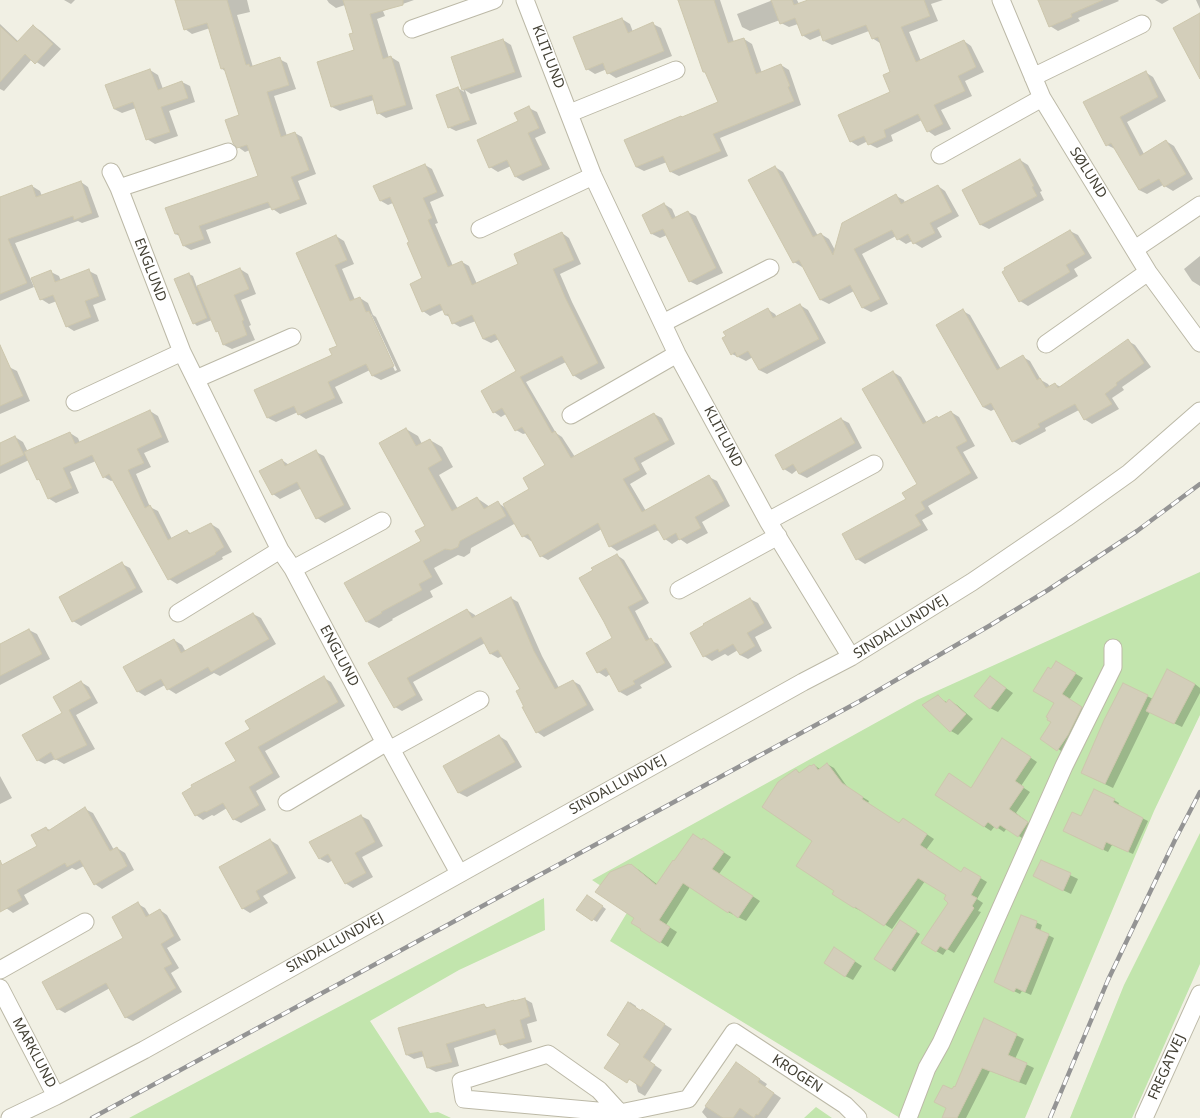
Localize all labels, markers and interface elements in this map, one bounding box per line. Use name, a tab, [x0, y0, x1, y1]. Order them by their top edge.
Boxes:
street label: KLITLUND	[528, 23, 568, 91]
street label: SØLUND	[1066, 144, 1110, 202]
street label: ENGLUND	[130, 236, 170, 304]
street label: KLITLUND	[700, 404, 746, 470]
street label: SINDALLUNDVEJ	[851, 591, 951, 663]
street label: ENGLUND	[316, 623, 362, 689]
street label: SINDALLUNDVEJ	[567, 751, 669, 819]
street label: SINDALLUNDVEJ	[284, 909, 386, 977]
street label: MARKLUND	[8, 1015, 60, 1091]
street label: FREGATVEJ	[1145, 1031, 1189, 1103]
street label: KROGEN	[769, 1051, 825, 1097]

